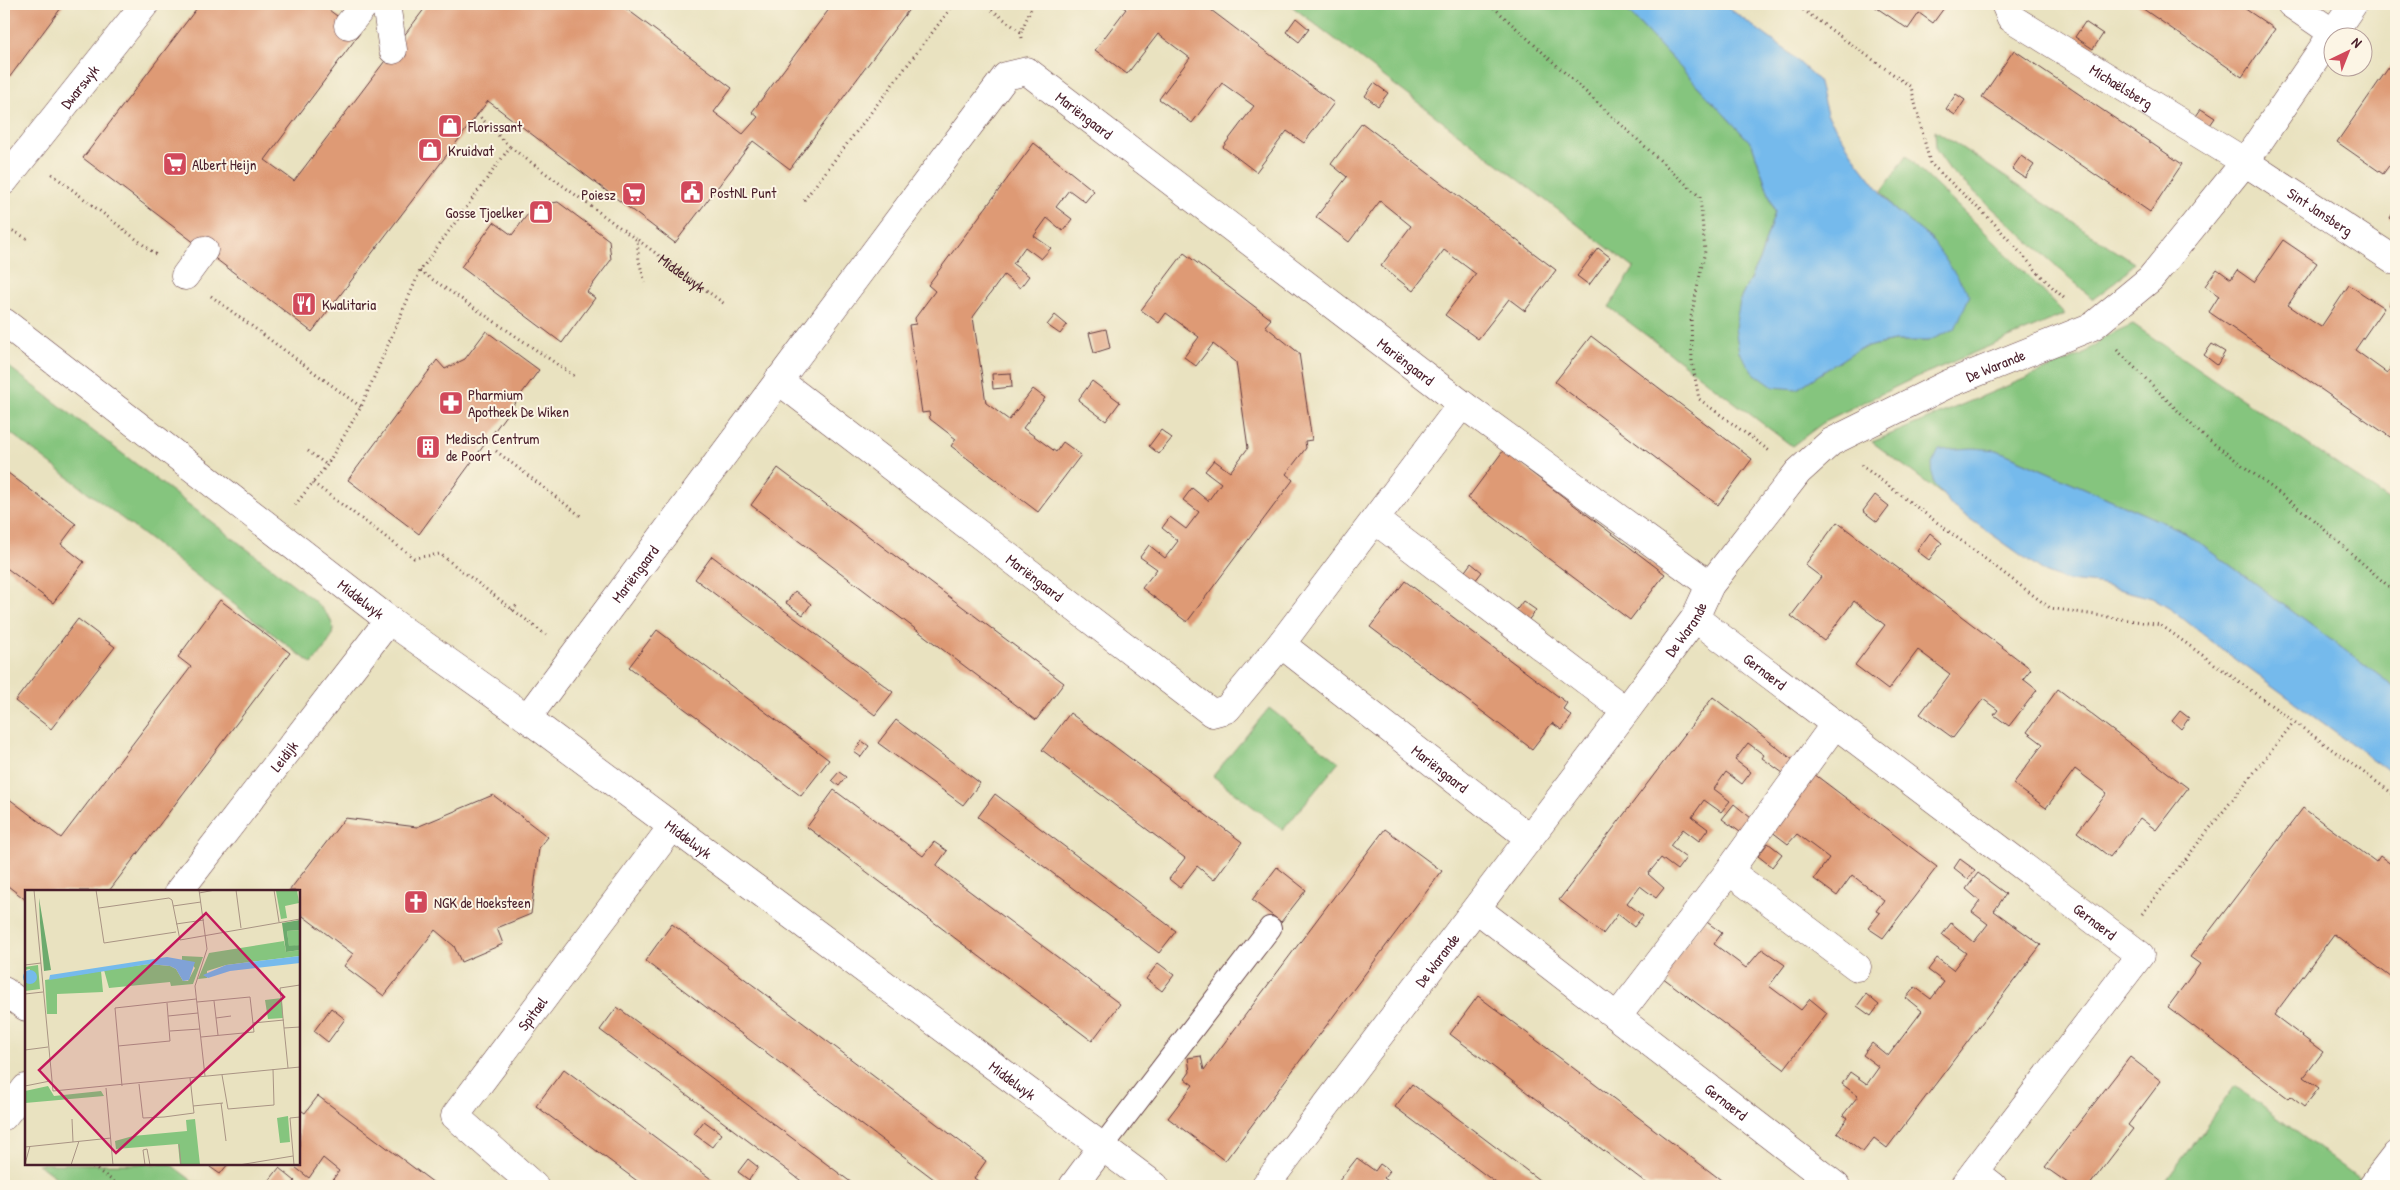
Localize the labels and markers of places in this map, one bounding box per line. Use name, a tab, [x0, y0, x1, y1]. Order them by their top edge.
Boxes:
shop icon: Florissant	[437, 113, 463, 139]
place label: Florissant	[467, 116, 523, 137]
shop icon: Kruidvat	[417, 137, 443, 163]
place label: Kruidvat	[448, 140, 495, 161]
supermarket icon: Albert Heijn	[162, 151, 188, 177]
place label: Albert Heijn	[192, 154, 257, 175]
public building icon: PostNL Punt	[679, 179, 705, 205]
supermarket icon: Poiesz	[621, 181, 647, 207]
place label: PostNL Punt	[710, 182, 777, 203]
place label: Poiesz	[581, 184, 617, 205]
shop icon: Gosse Tjoelker	[528, 199, 554, 225]
place label: Gosse Tjoelker	[445, 202, 524, 223]
restaurant icon: Kwalitaria	[291, 291, 317, 317]
place label: Kwalitaria	[322, 294, 376, 315]
place label: Pharmium Apotheek De Wiken	[468, 384, 569, 422]
pharmacy icon: Pharmium Apotheek De Wiken	[438, 390, 464, 416]
place label: Medisch Centrum de Poort	[446, 428, 540, 466]
building icon: Medisch Centrum de Poort	[415, 434, 441, 460]
church icon: NGK de Hoeksteen	[403, 889, 429, 915]
place label: NGK de Hoeksteen	[434, 892, 531, 913]

